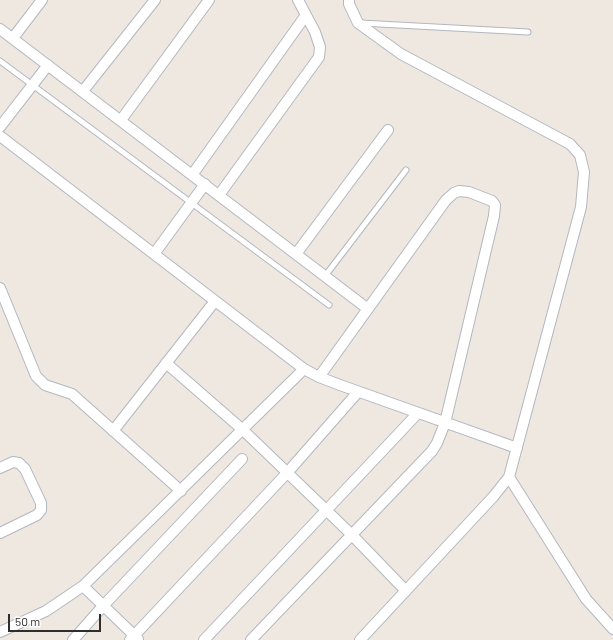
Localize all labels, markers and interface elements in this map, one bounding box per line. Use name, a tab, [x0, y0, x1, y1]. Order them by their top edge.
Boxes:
scale bar	[10, 606, 103, 632]
text: 50 m	[15, 614, 40, 628]

